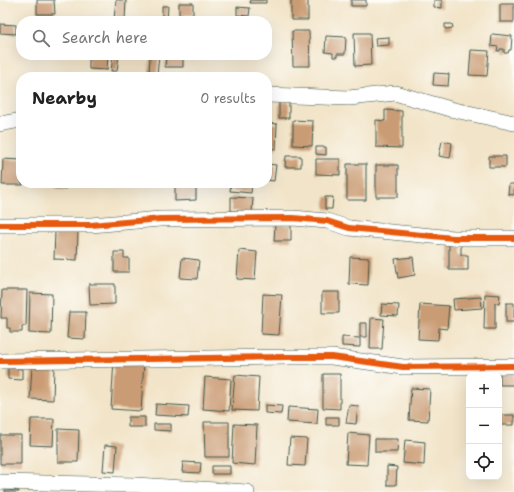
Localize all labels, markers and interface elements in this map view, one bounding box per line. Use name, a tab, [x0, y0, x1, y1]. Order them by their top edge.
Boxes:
search box	[16, 16, 272, 60]
icon: search	[30, 27, 52, 49]
text: Search here	[62, 28, 148, 48]
text: Nearby	[32, 87, 97, 109]
text: 0 results	[200, 90, 256, 107]
map controls	[466, 372, 502, 480]
button: +	[466, 372, 502, 408]
button: −	[466, 408, 502, 444]
button: locate	[466, 444, 502, 480]

